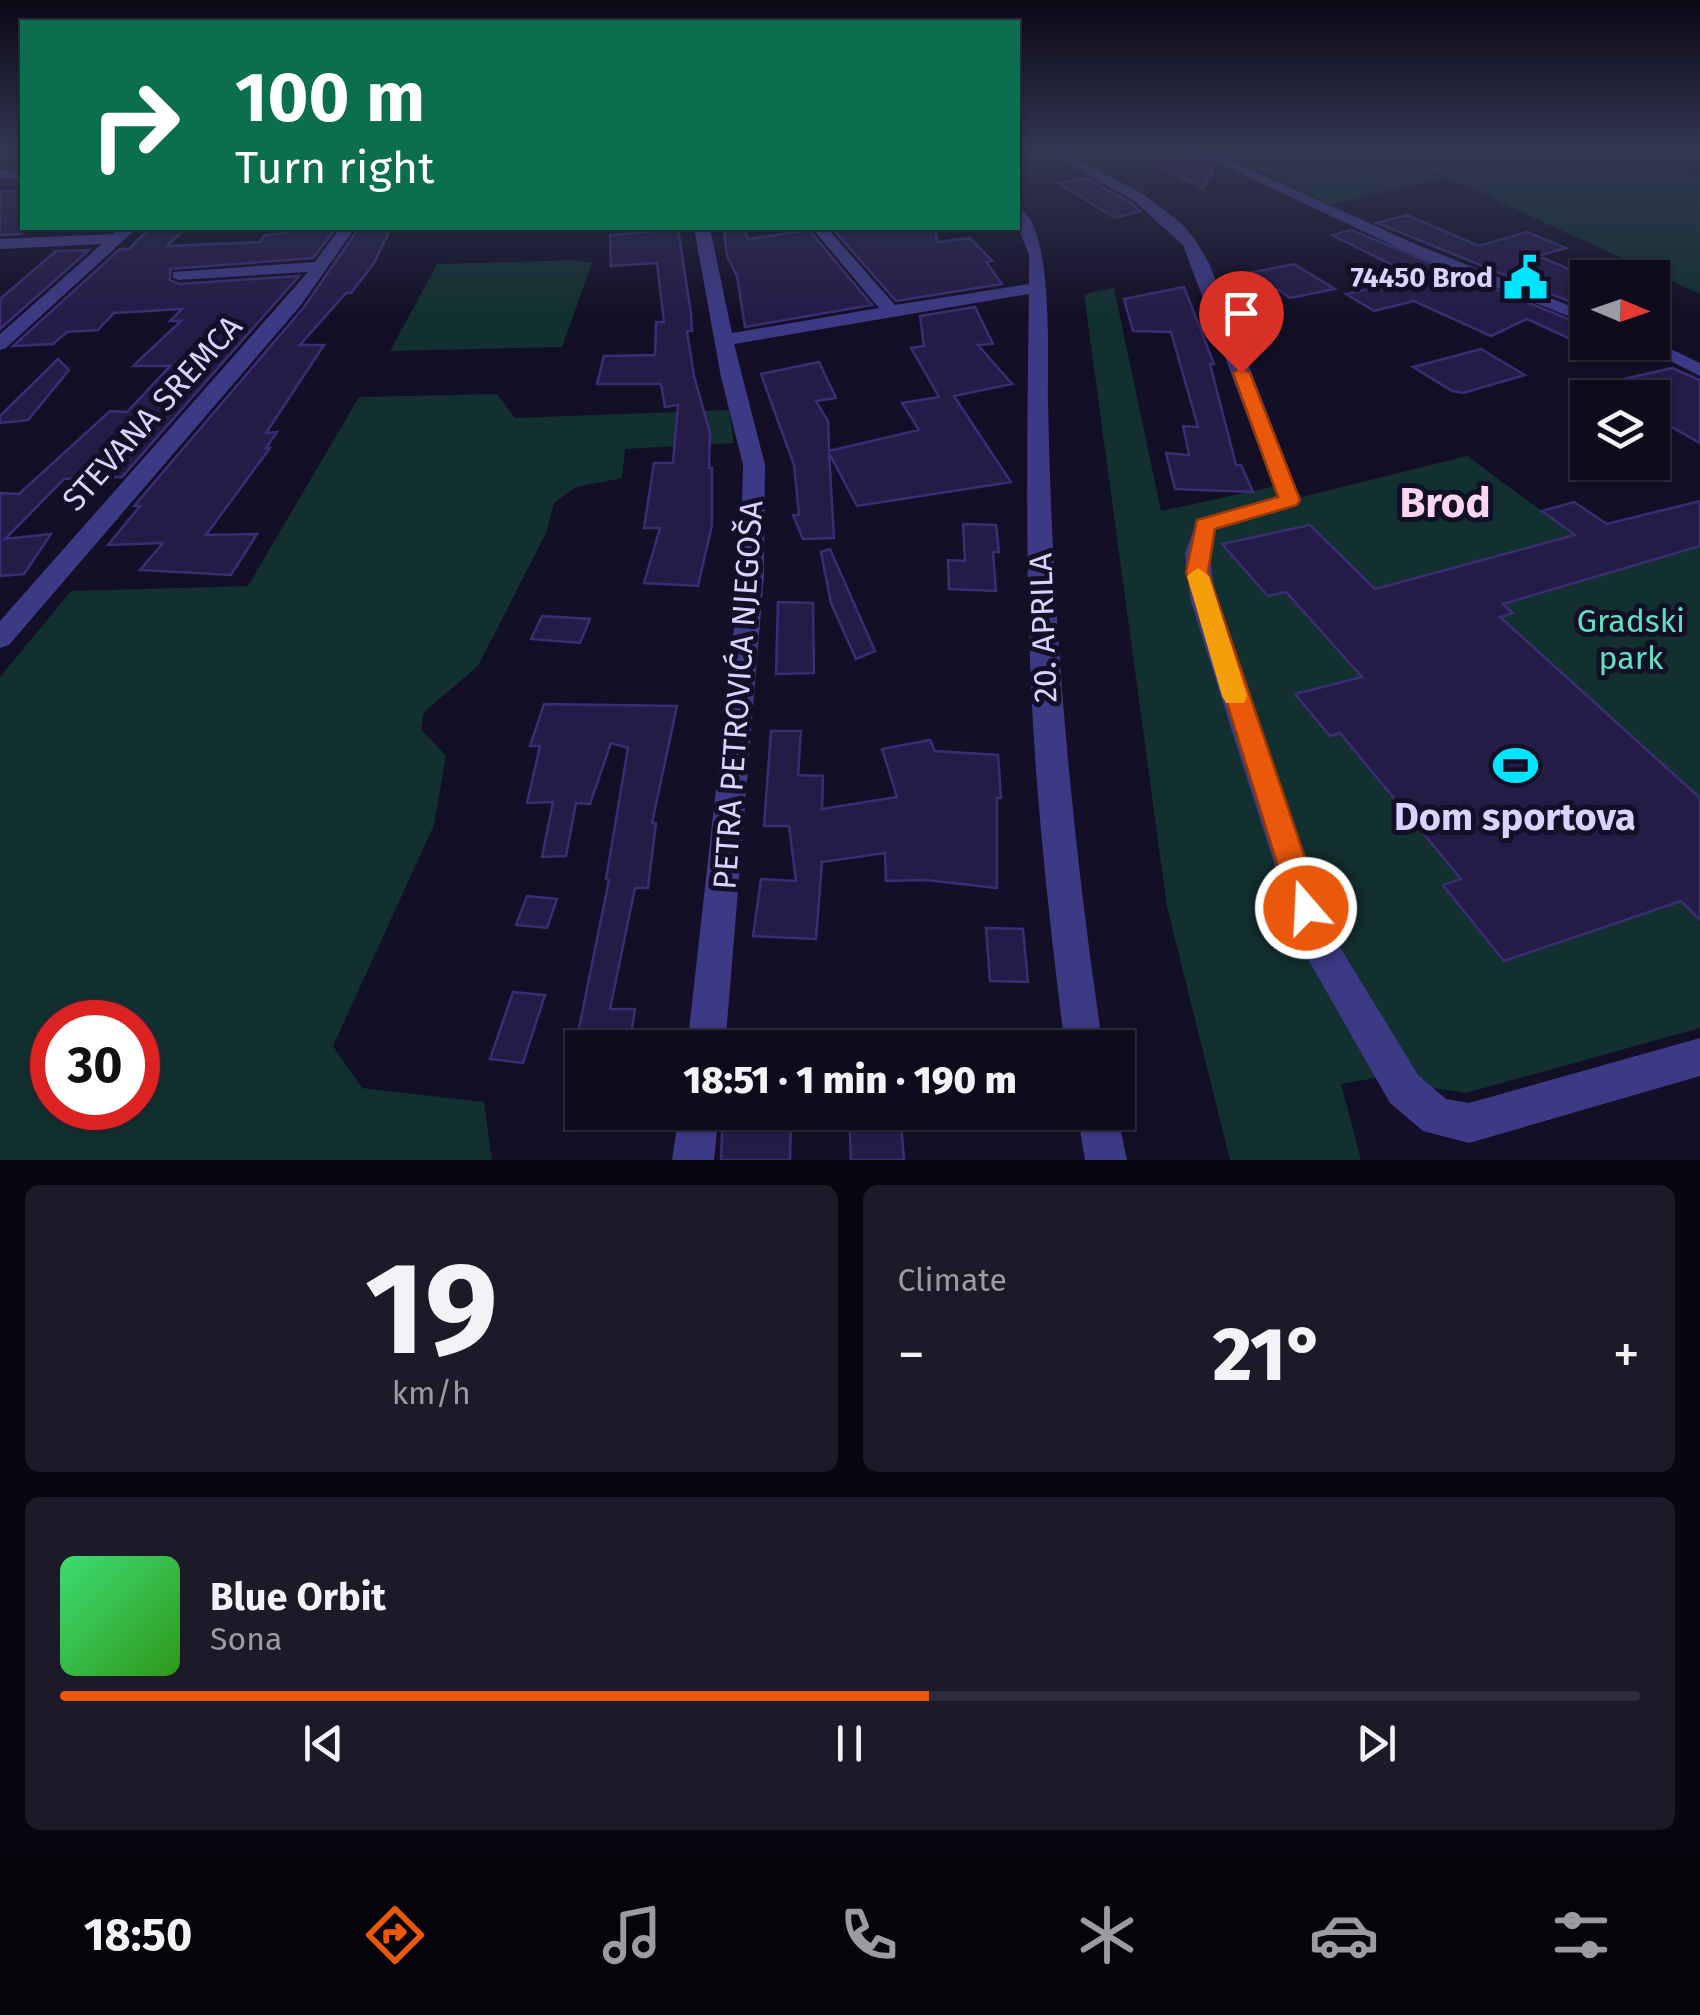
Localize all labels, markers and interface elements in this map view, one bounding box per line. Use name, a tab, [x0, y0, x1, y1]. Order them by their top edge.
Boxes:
text: 100 m	[235, 56, 425, 140]
icon: right	[70, 60, 200, 190]
text: Turn right	[235, 141, 434, 195]
public building icon: 74450 Brod	[1502, 253, 1550, 301]
north arrow	[1570, 260, 1670, 360]
map controls	[1570, 260, 1670, 480]
place label: 74450 Brod	[1351, 261, 1493, 294]
pin	[1199, 271, 1284, 374]
icon: arrive	[1214, 286, 1269, 341]
street label: STEVANA SREMCA	[54, 307, 250, 518]
button: layers	[1570, 380, 1670, 480]
district label: Brod	[1399, 478, 1491, 528]
street label: PETRA PETROVIĆA NJEGOŠA	[705, 498, 771, 891]
street label: 20. APRILA	[1021, 552, 1065, 704]
park label: Gradski park	[1577, 602, 1685, 677]
sports icon: Dom sportova	[1491, 741, 1539, 789]
place label: Dom sportova	[1394, 794, 1636, 840]
position arrow	[1254, 856, 1358, 960]
speed limit sign: 30	[30, 1000, 160, 1130]
text: 18:51 · 1 min · 190 m	[683, 1057, 1017, 1103]
text: 19	[365, 1231, 498, 1387]
text: Climate	[898, 1261, 1007, 1299]
text: 21°	[1213, 1310, 1325, 1400]
text: −	[898, 1322, 925, 1388]
text: +	[1613, 1322, 1640, 1388]
text: km/h	[392, 1374, 471, 1412]
text: Blue Orbit	[210, 1574, 386, 1620]
text: Sona	[210, 1620, 282, 1658]
icon: previous	[296, 1716, 351, 1771]
icon: pause	[822, 1716, 877, 1771]
icon: next	[1349, 1716, 1404, 1771]
icon: directions	[360, 1900, 430, 1970]
icon: music	[597, 1900, 667, 1970]
icon: phone	[834, 1900, 904, 1970]
icon: climate	[1072, 1900, 1142, 1970]
icon: car	[1309, 1900, 1379, 1970]
icon: filters	[1546, 1900, 1616, 1970]
text: 18:50	[84, 1908, 192, 1962]

